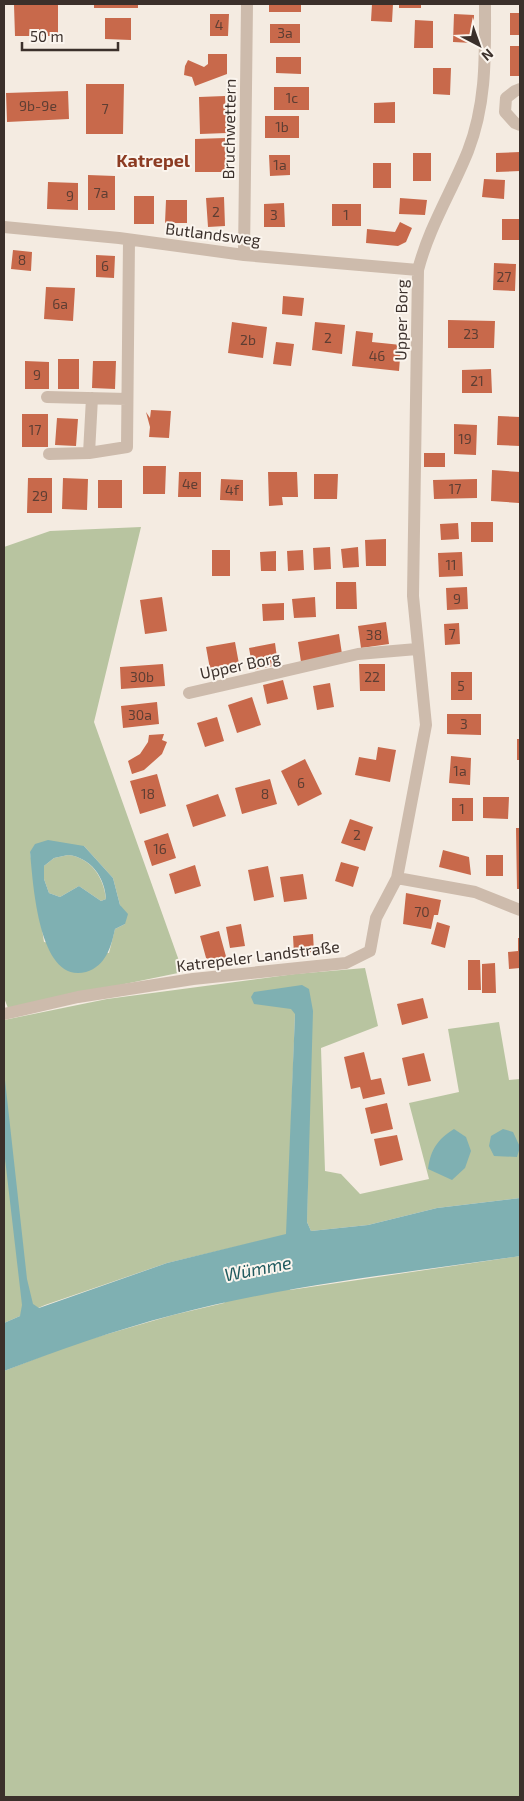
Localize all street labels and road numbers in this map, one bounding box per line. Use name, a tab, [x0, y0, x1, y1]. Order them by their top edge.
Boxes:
street label: Bruchwettern	[218, 78, 239, 180]
street label: Butlandsweg	[164, 218, 262, 249]
street label: Upper Borg	[390, 279, 411, 361]
street label: Upper Borg	[198, 647, 282, 682]
street label: Katrepeler Landstraße	[175, 936, 341, 975]

